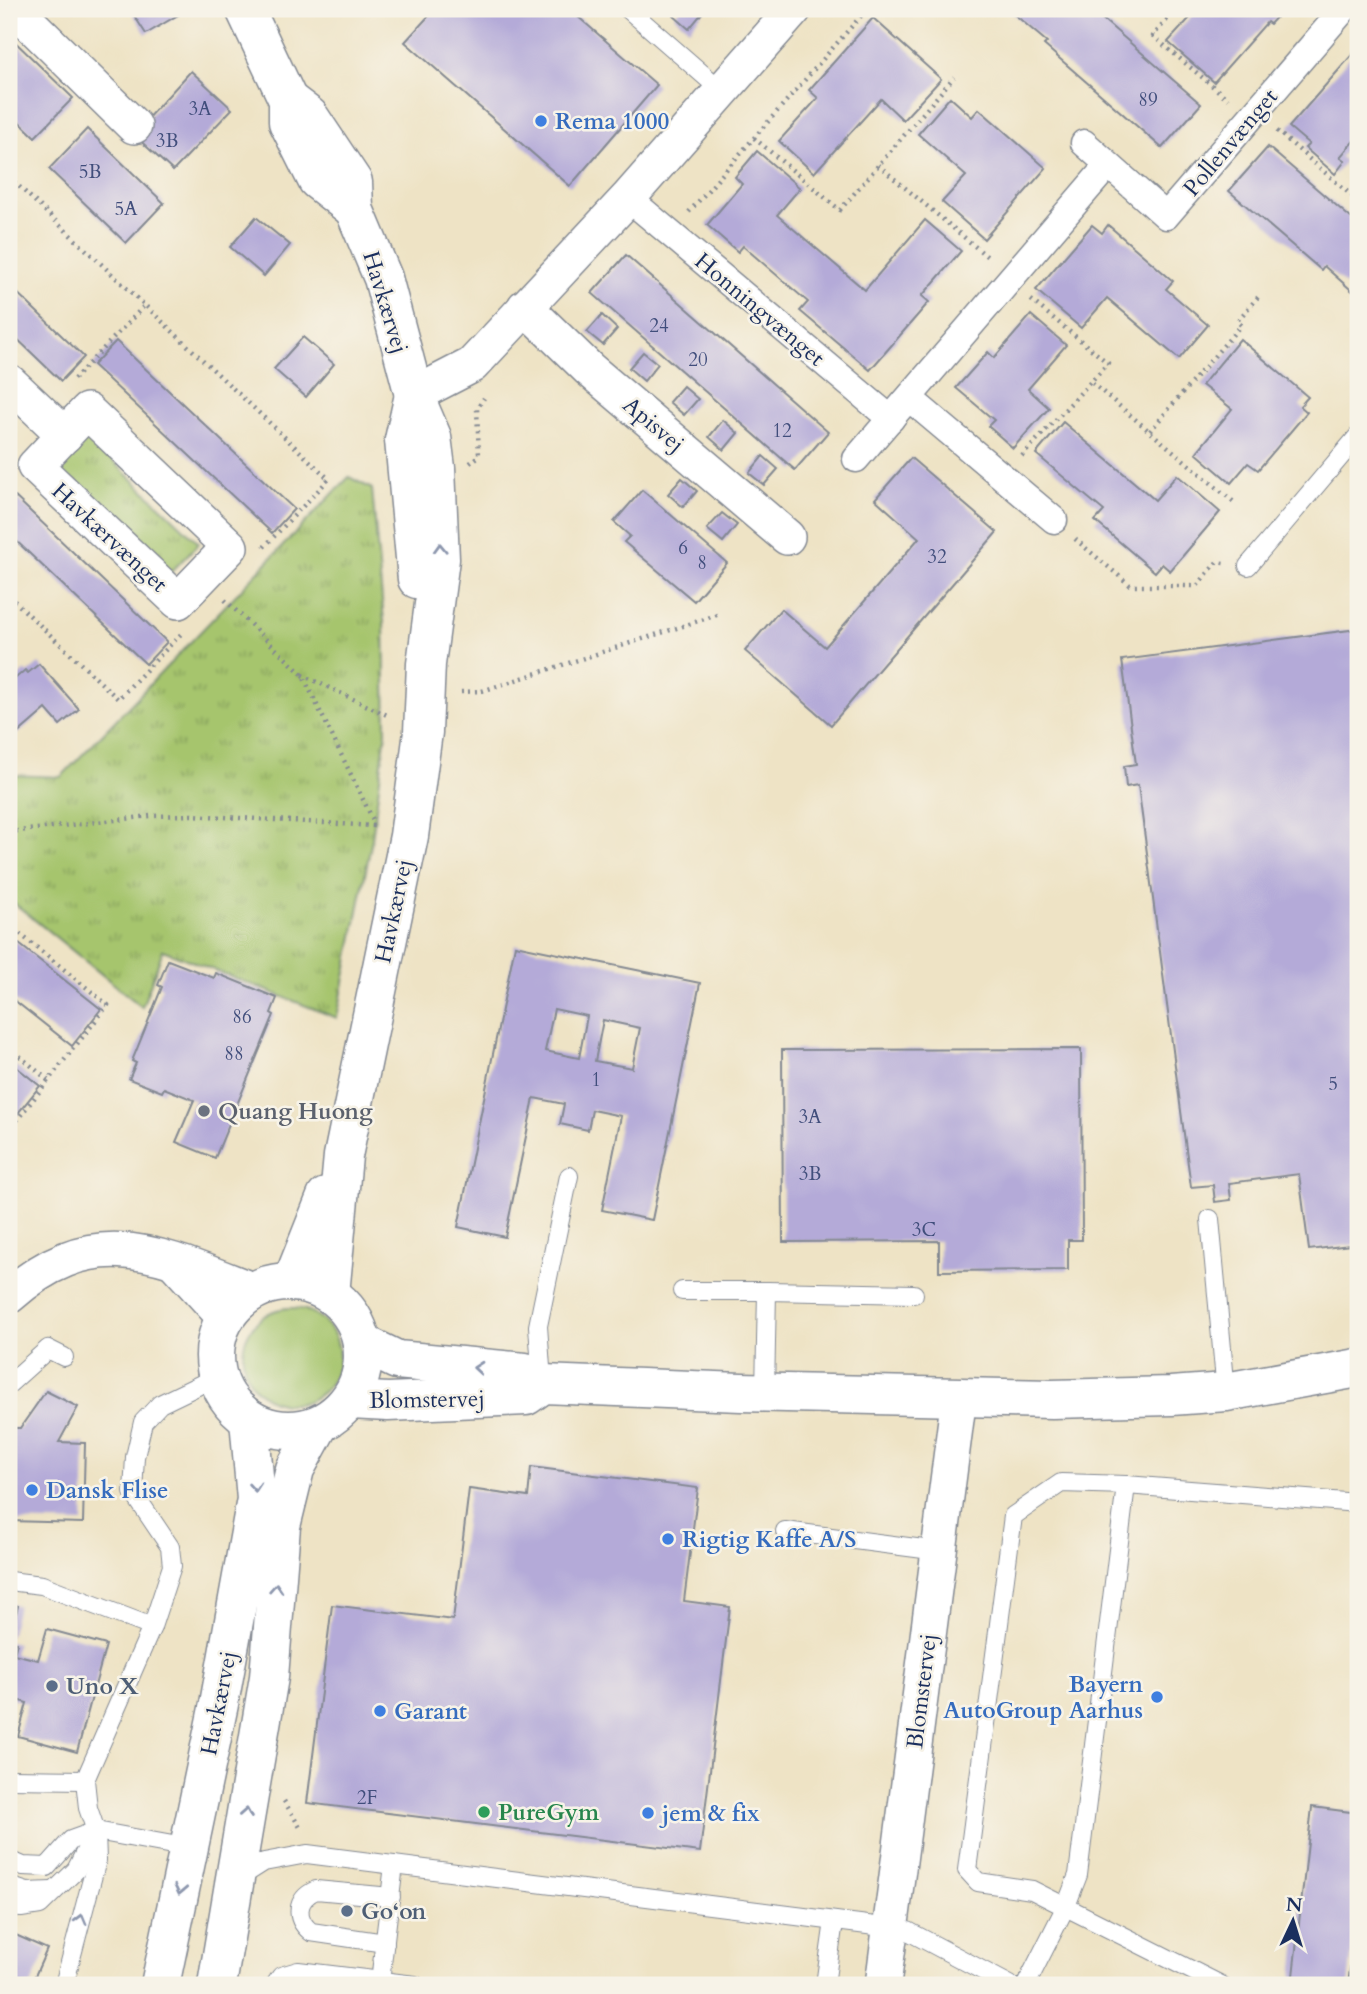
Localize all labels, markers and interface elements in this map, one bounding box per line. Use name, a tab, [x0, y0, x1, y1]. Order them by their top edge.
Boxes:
street label: Pollenvænget	[1176, 82, 1285, 203]
house number: 89	[1138, 87, 1158, 113]
house number: 3A	[188, 96, 212, 122]
place label: Rema 1000	[555, 106, 669, 137]
marker: Rema 1000	[533, 113, 549, 129]
house number: 3B	[156, 128, 178, 154]
house number: 5B	[79, 159, 101, 185]
house number: 5A	[114, 196, 138, 222]
street label: Honningvænget	[688, 246, 831, 373]
street label: Havkærvej	[355, 247, 416, 357]
house number: 24	[649, 313, 669, 339]
house number: 20	[688, 347, 708, 373]
street label: Apisvej	[616, 390, 691, 459]
house number: 12	[772, 418, 792, 444]
street label: Havkærvænget	[45, 476, 174, 599]
house number: 6	[678, 535, 688, 561]
one-way arrow	[432, 542, 447, 553]
house number: 32	[927, 544, 947, 570]
house number: 8	[697, 550, 707, 576]
street label: Havkærvej	[367, 856, 420, 966]
house number: 86	[232, 1004, 252, 1030]
house number: 88	[224, 1041, 244, 1067]
house number: 1	[591, 1067, 601, 1093]
house number: 5	[1328, 1071, 1338, 1097]
place label: Quang Huong	[218, 1096, 373, 1127]
marker: Quang Huong	[196, 1103, 212, 1119]
house number: 3A	[798, 1104, 822, 1130]
house number: 3B	[799, 1161, 821, 1187]
house number: 3C	[912, 1217, 936, 1243]
one-way arrow	[473, 1361, 484, 1376]
street label: Blomstervej	[369, 1383, 485, 1416]
place label: Dansk Flise	[46, 1475, 168, 1506]
one-way arrow	[247, 1481, 262, 1492]
marker: Dansk Flise	[24, 1482, 40, 1498]
place label: Rigtig Kaffe A/S	[682, 1524, 856, 1555]
marker: Rigtig Kaffe A/S	[660, 1531, 676, 1547]
one-way arrow	[268, 1582, 283, 1593]
street label: Blomstervej	[899, 1632, 944, 1750]
street label: Havkærvej	[193, 1648, 244, 1758]
place label: Bayern AutoGroup Aarhus	[943, 1669, 1143, 1726]
place label: Uno X	[66, 1671, 139, 1702]
marker: Uno X	[44, 1678, 60, 1694]
marker: Bayern AutoGroup Aarhus	[1149, 1689, 1165, 1705]
place label: Garant	[394, 1696, 467, 1727]
marker: Garant	[372, 1703, 388, 1719]
house number: 2F	[357, 1785, 377, 1811]
place label: PureGym	[498, 1797, 600, 1828]
place label: jem & fix	[659, 1798, 760, 1829]
marker: PureGym	[476, 1804, 492, 1820]
marker: jem & fix	[640, 1805, 656, 1821]
one-way arrow	[238, 1807, 253, 1819]
one-way arrow	[173, 1884, 188, 1896]
north arrow	[1258, 1885, 1328, 1955]
text: N	[1285, 1891, 1304, 1919]
place label: Go‘on	[361, 1896, 427, 1927]
marker: Go‘on	[339, 1903, 355, 1919]
one-way arrow	[73, 1913, 87, 1925]

